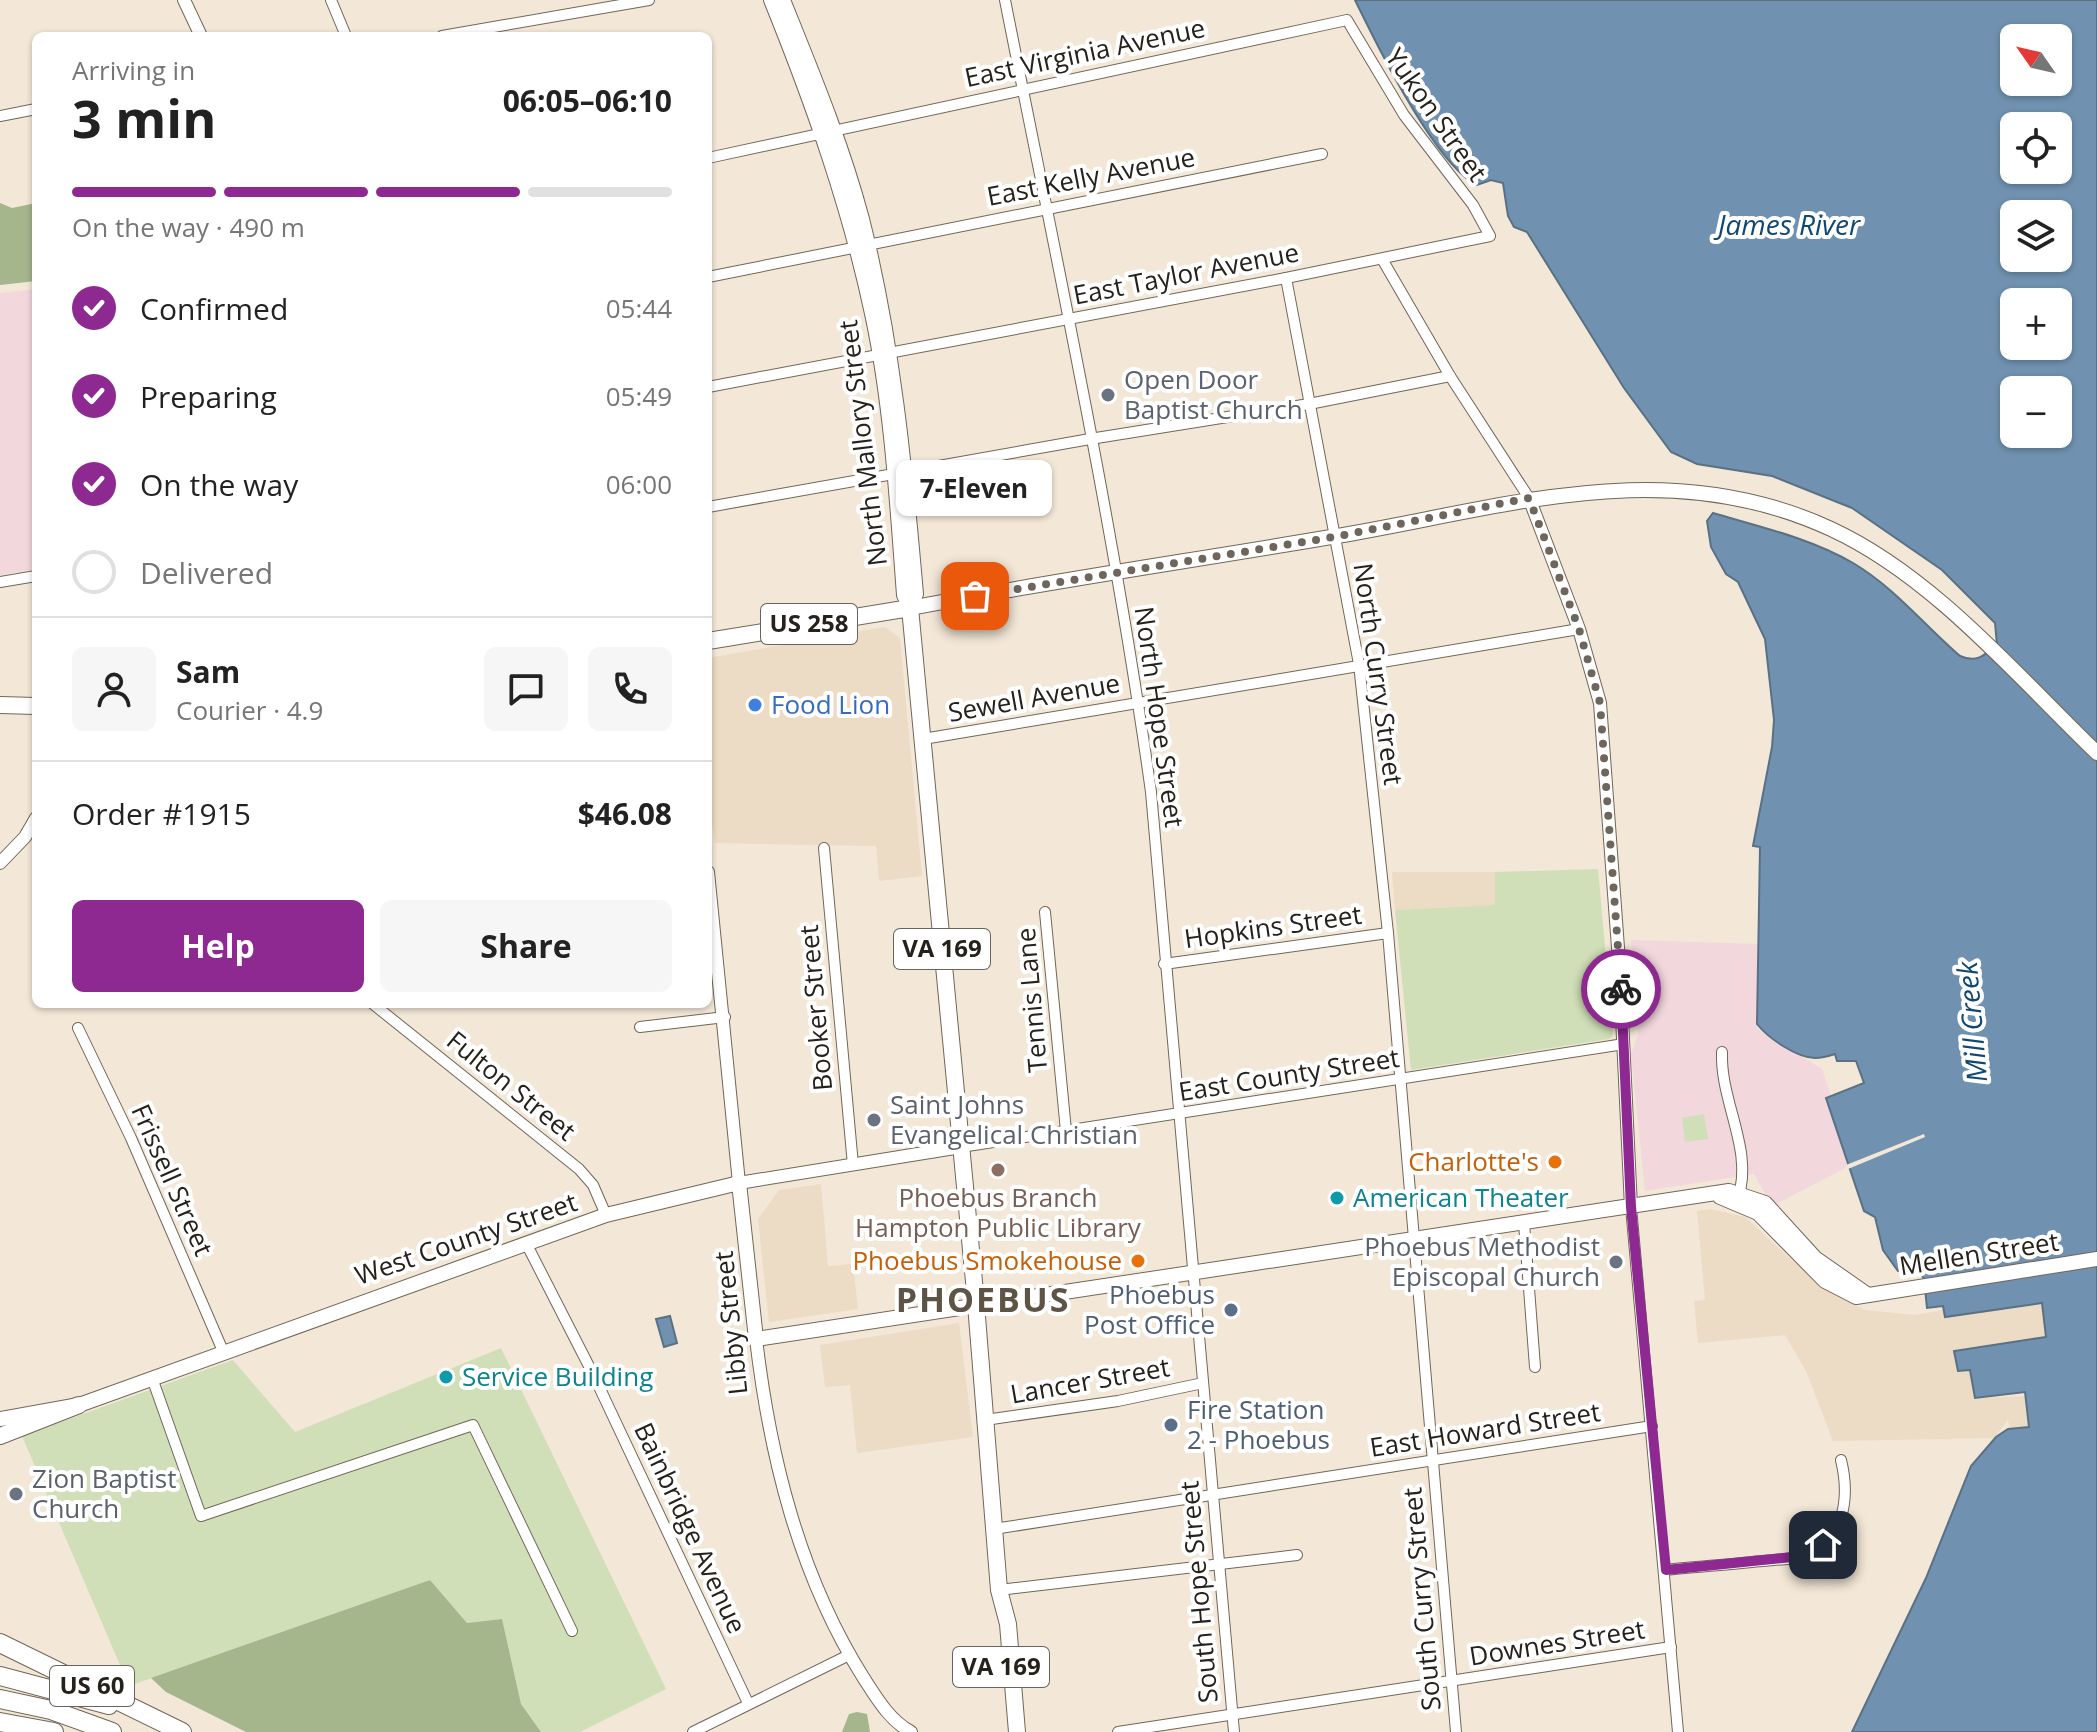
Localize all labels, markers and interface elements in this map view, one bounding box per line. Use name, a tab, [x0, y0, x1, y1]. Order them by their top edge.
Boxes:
street label: East Virginia Avenue	[961, 9, 1208, 95]
north arrow	[2000, 24, 2072, 96]
map controls	[2000, 24, 2072, 448]
street label: Yukon Street	[1378, 41, 1496, 188]
text: Arriving in	[72, 52, 195, 88]
text: 06:05–06:10	[503, 80, 672, 121]
text: 3 min	[72, 82, 216, 153]
button: locate	[2000, 112, 2072, 184]
street label: East Kelly Avenue	[984, 138, 1198, 214]
button: layers	[2000, 200, 2072, 272]
water label: James River	[1713, 205, 1861, 243]
text: On the way · 490 m	[72, 209, 305, 245]
street label: East Taylor Avenue	[1070, 233, 1302, 313]
icon: check	[72, 286, 116, 330]
text: Confirmed	[140, 288, 288, 329]
button: +	[2000, 288, 2072, 360]
text: 05:44	[606, 290, 672, 326]
street label: North Mallory Street	[829, 318, 895, 568]
place label: Open Door Baptist Church	[1124, 361, 1303, 427]
icon: check	[72, 374, 116, 418]
text: Preparing	[140, 376, 277, 417]
button: −	[2000, 376, 2072, 448]
text: 05:49	[606, 378, 672, 414]
marker: Open Door Baptist Church	[1099, 386, 1117, 404]
callout: 7-Eleven	[897, 460, 1053, 516]
icon: check	[72, 462, 116, 506]
text: On the way	[140, 464, 298, 505]
text: 06:00	[606, 466, 672, 502]
text: 7-Eleven	[920, 470, 1028, 506]
text: Delivered	[140, 552, 273, 593]
street label: North Curry Street	[1346, 561, 1412, 787]
pin	[941, 562, 1009, 630]
icon: bag	[953, 574, 997, 618]
road number: US 258	[761, 604, 857, 644]
street label: North Hope Street	[1127, 604, 1193, 830]
button: person	[72, 647, 156, 731]
button: chat	[484, 647, 568, 731]
button: phone	[588, 647, 672, 731]
text: Sam	[176, 651, 240, 692]
street label: Sewell Avenue	[945, 664, 1123, 730]
place label: Food Lion	[771, 686, 890, 722]
text: Courier · 4.9	[176, 692, 323, 728]
marker: Food Lion	[746, 696, 764, 714]
text: Order #1915	[72, 793, 251, 834]
text: $46.08	[578, 793, 672, 834]
street label: Hopkins Street	[1182, 896, 1364, 956]
button: Help	[72, 900, 364, 992]
button: Share	[380, 900, 672, 992]
street label: Booker Street	[790, 924, 840, 1093]
street label: Tennis Lane	[1007, 926, 1055, 1074]
road number: VA 169	[894, 929, 990, 969]
courier	[1581, 949, 1661, 1029]
water label: Mill Creek	[1947, 959, 1995, 1084]
icon: bike	[1599, 967, 1643, 1011]
street label: Fulton Street	[440, 1022, 584, 1148]
street label: East County Street	[1176, 1039, 1402, 1109]
place label: Saint Johns Evangelical Christian	[890, 1086, 1138, 1152]
street label: Frissell Street	[123, 1098, 222, 1261]
marker: Saint Johns Evangelical Christian	[865, 1111, 883, 1129]
place label: Charlotte's	[1408, 1143, 1539, 1179]
marker: Charlotte's	[1546, 1153, 1564, 1171]
marker: Phoebus Branch Hampton Public Library	[989, 1161, 1007, 1179]
place label: Phoebus Branch Hampton Public Library	[855, 1179, 1142, 1245]
place label: American Theater	[1353, 1179, 1569, 1215]
street label: West County Street	[350, 1183, 581, 1293]
marker: American Theater	[1328, 1189, 1346, 1207]
street label: Mellen Street	[1897, 1223, 2061, 1283]
place label: Phoebus Methodist Episcopal Church	[1364, 1228, 1600, 1294]
place label: Phoebus Smokehouse	[852, 1242, 1122, 1278]
street label: Libby Street	[705, 1249, 755, 1397]
marker: Phoebus Smokehouse	[1129, 1252, 1147, 1270]
marker: Phoebus Methodist Episcopal Church	[1607, 1253, 1625, 1271]
district label: PHOEBUS	[896, 1276, 1070, 1322]
place label: Phoebus Post Office	[1084, 1276, 1215, 1342]
marker: Phoebus Post Office	[1222, 1301, 1240, 1319]
street label: Lancer Street	[1007, 1348, 1172, 1412]
place label: Service Building	[462, 1358, 653, 1394]
marker: Service Building	[437, 1368, 455, 1386]
place label: Fire Station 2 - Phoebus	[1187, 1391, 1330, 1457]
street label: East Howard Street	[1367, 1393, 1603, 1465]
street label: Bainbridge Avenue	[626, 1416, 756, 1639]
marker: Fire Station 2 - Phoebus	[1162, 1416, 1180, 1434]
place label: Zion Baptist Church	[32, 1460, 176, 1526]
street label: South Hope Street	[1170, 1480, 1226, 1704]
marker: Zion Baptist Church	[7, 1485, 25, 1503]
street label: South Curry Street	[1393, 1486, 1449, 1712]
pin	[1789, 1511, 1857, 1579]
icon: home	[1801, 1523, 1845, 1567]
street label: Downes Street	[1467, 1610, 1647, 1674]
road number: VA 169	[953, 1647, 1049, 1687]
road number: US 60	[50, 1666, 134, 1706]

